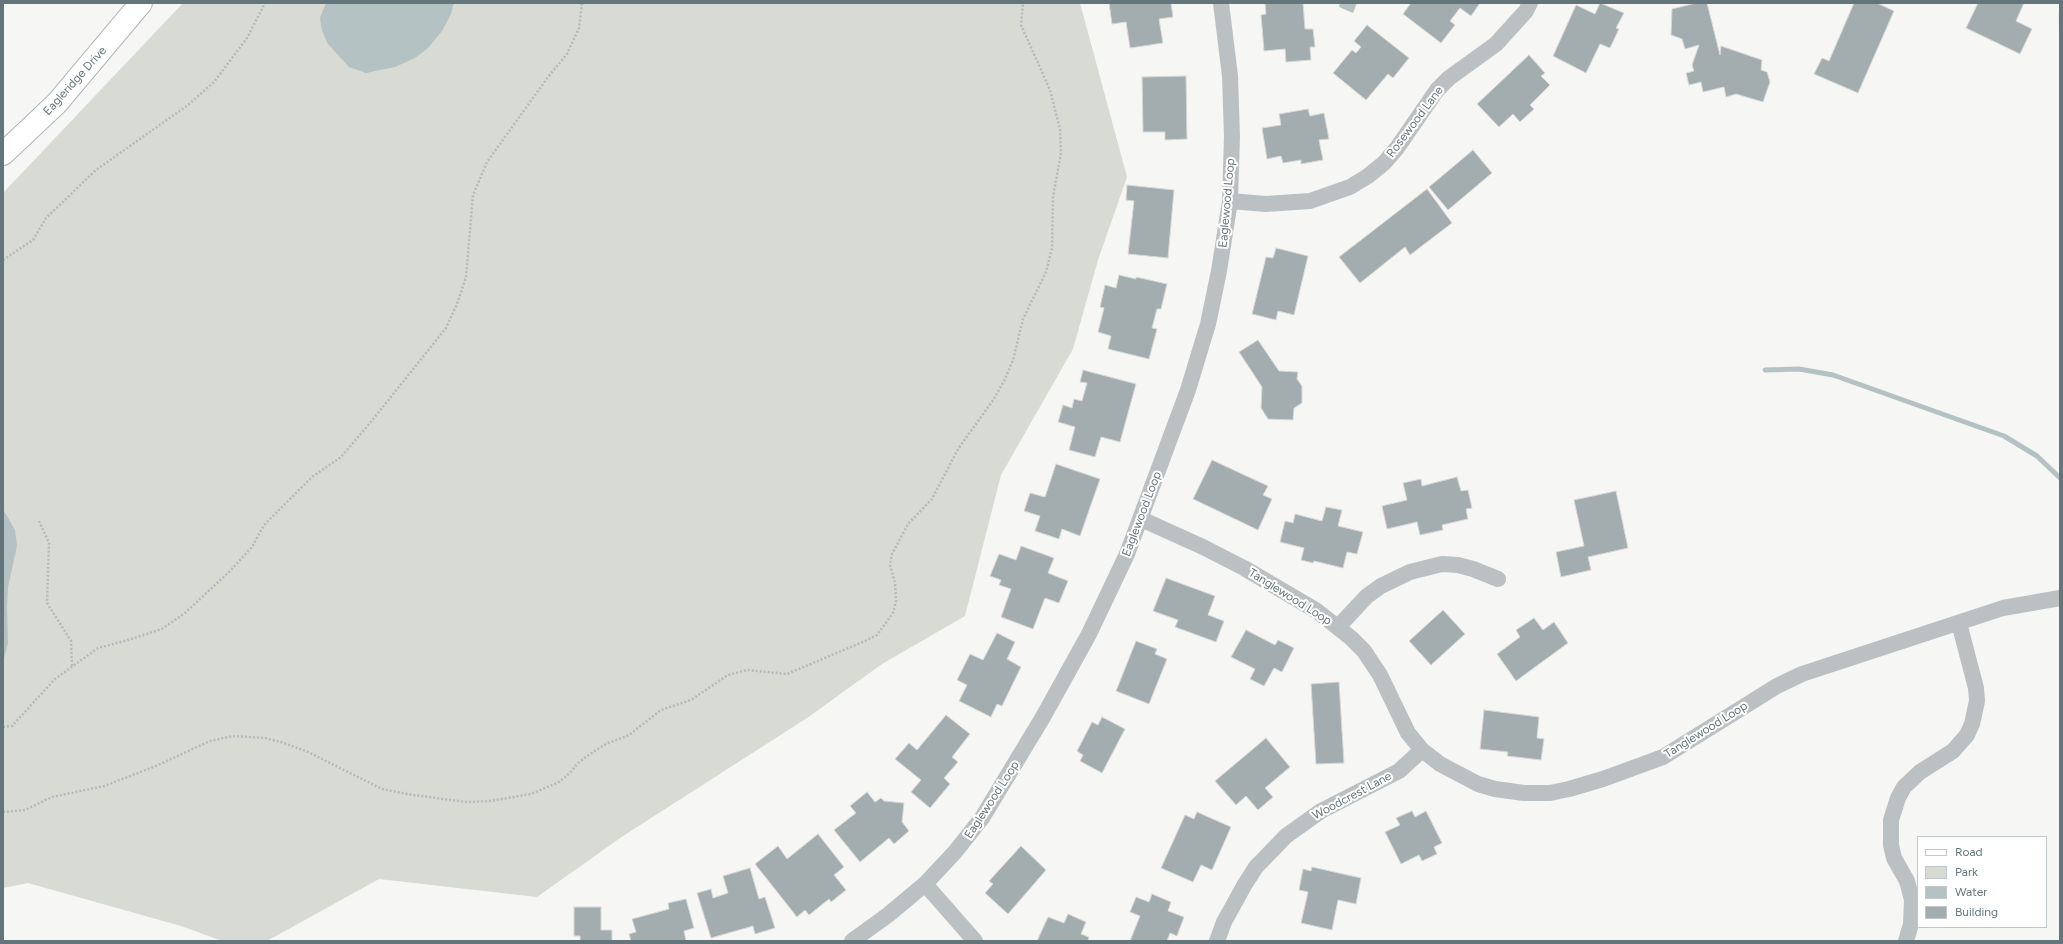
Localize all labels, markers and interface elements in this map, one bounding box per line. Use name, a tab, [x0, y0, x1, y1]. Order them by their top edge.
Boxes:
street label: Eagleridge Drive	[40, 44, 110, 118]
street label: Rosewood Lane	[1384, 84, 1446, 160]
street label: Eaglewood Loop	[1216, 158, 1238, 248]
street label: Eaglewood Loop	[1119, 470, 1165, 558]
street label: Tanglewood Loop	[1246, 566, 1334, 628]
street label: Tanglewood Loop	[1662, 699, 1750, 761]
street label: Eaglewood Loop	[962, 758, 1022, 842]
street label: Woodcrest Lane	[1310, 769, 1394, 823]
legend	[1917, 836, 2047, 928]
text: Road	[1955, 845, 1983, 859]
text: Park	[1955, 865, 1978, 879]
text: Water	[1955, 885, 1987, 899]
text: Building	[1955, 905, 1998, 919]

